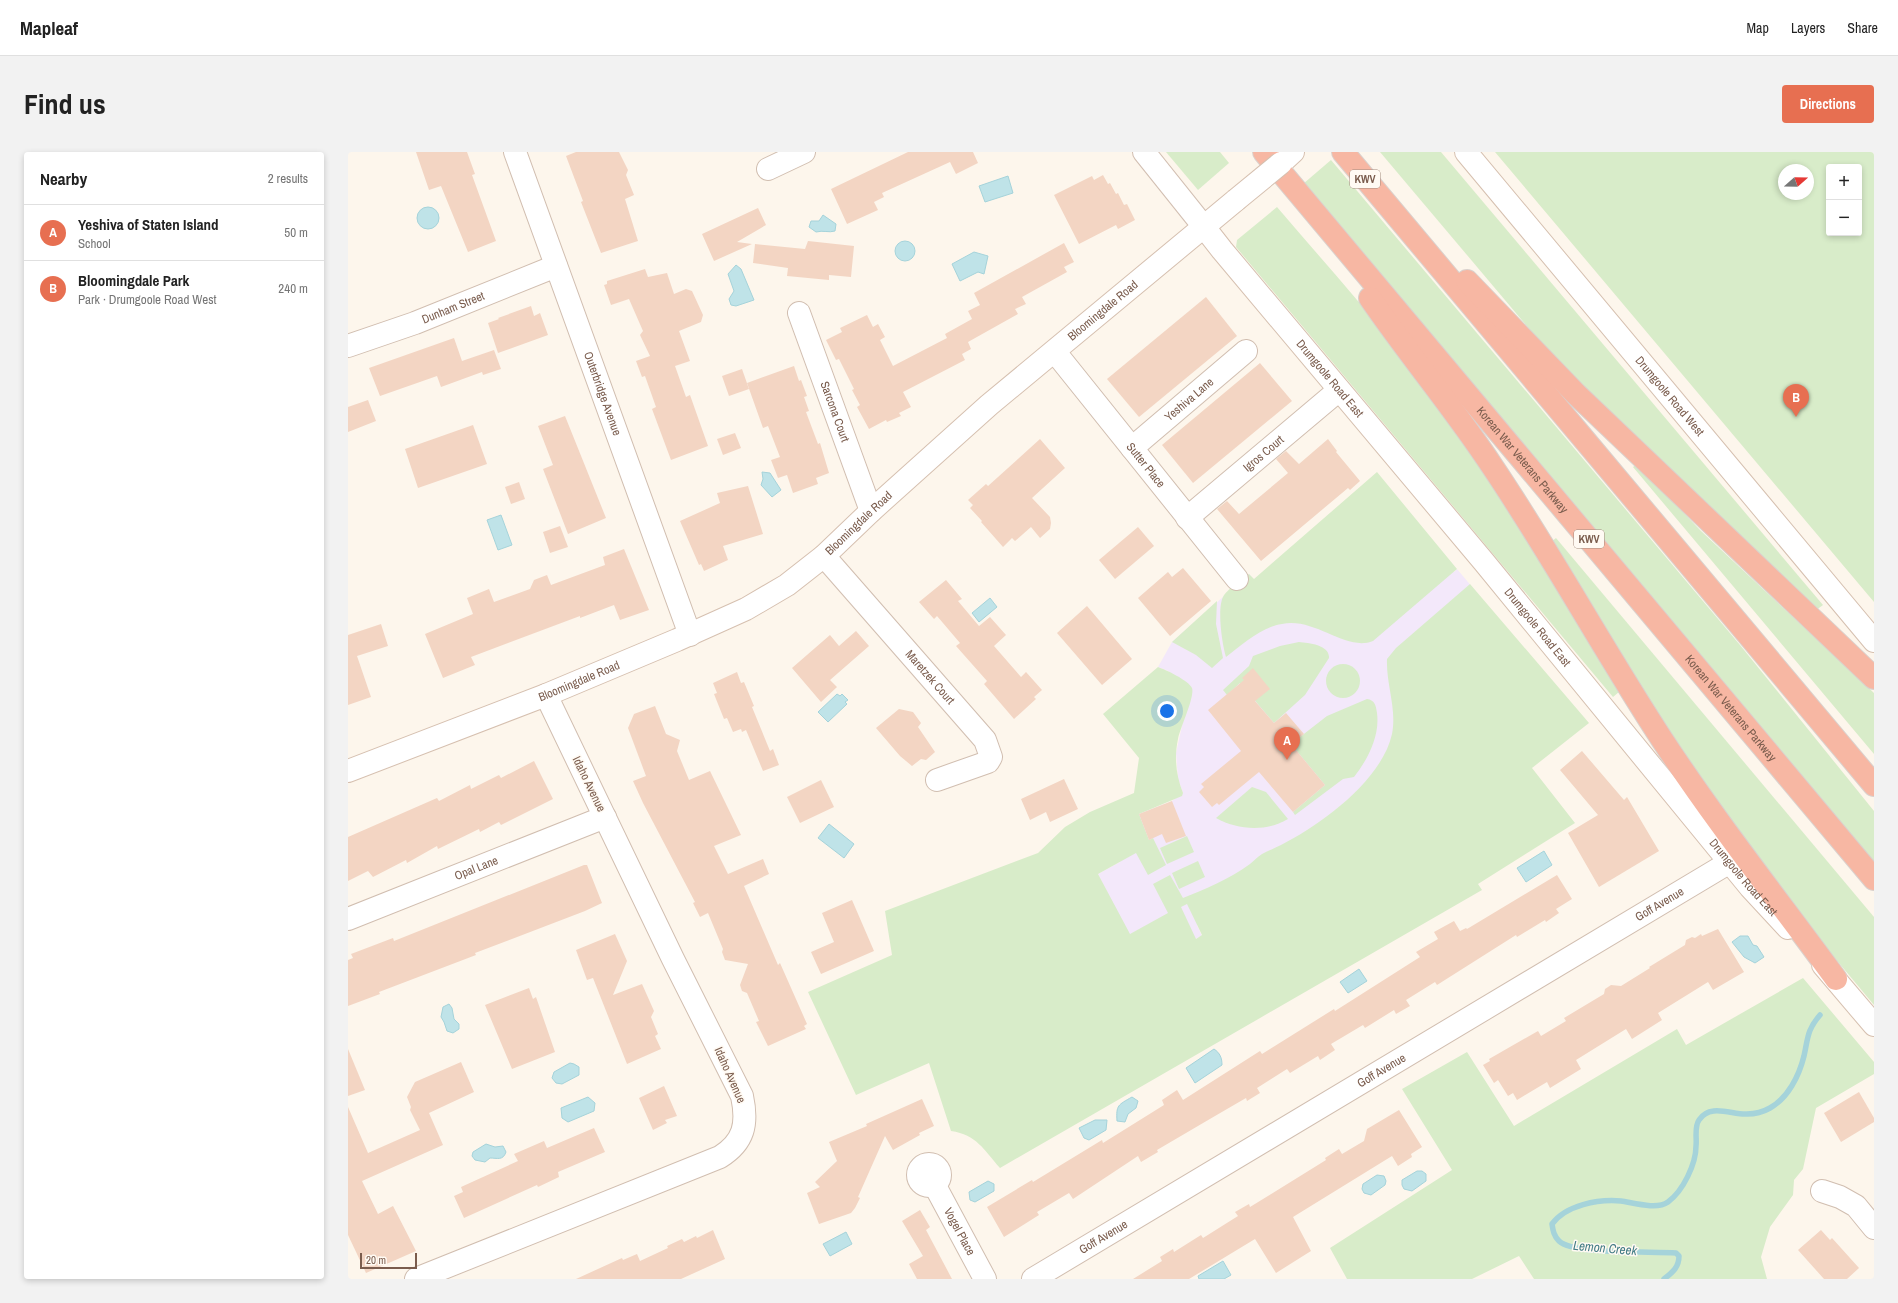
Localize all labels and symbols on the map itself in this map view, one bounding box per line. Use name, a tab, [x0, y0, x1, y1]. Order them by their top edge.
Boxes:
north arrow	[1778, 164, 1814, 200]
road number: KWV	[1350, 170, 1380, 188]
street label: Bloomingdale Road	[1064, 277, 1141, 344]
street label: Dunham Street	[419, 288, 487, 327]
street label: Drumgoole Road East	[1293, 336, 1367, 421]
street label: Outerbridge Avenue	[580, 349, 625, 438]
street label: Drumgoole Road West	[1632, 353, 1708, 440]
street label: Yeshiva Lane	[1161, 374, 1217, 425]
street label: Sarcona Court	[817, 379, 853, 445]
pin: B	[1783, 384, 1809, 417]
street label: Korean War Veterans Parkway	[1473, 403, 1572, 517]
street label: Igros Court	[1240, 432, 1287, 475]
street label: Sutter Place	[1123, 439, 1169, 491]
street label: Bloomingdale Road	[822, 488, 896, 559]
road number: KWV	[1574, 530, 1604, 548]
street label: Drumgoole Road East	[1501, 585, 1575, 670]
street label: Maretzek Court	[902, 647, 958, 708]
street label: Korean War Veterans Parkway	[1681, 652, 1780, 765]
street label: Bloomingdale Road	[536, 657, 622, 705]
your location	[1157, 701, 1177, 721]
pin: A	[1274, 727, 1300, 760]
street label: Idaho Avenue	[569, 754, 609, 814]
street label: Drumgoole Road East	[1706, 835, 1781, 920]
street label: Opal Lane	[452, 852, 500, 884]
street label: Goff Avenue	[1632, 884, 1687, 925]
street label: Idaho Avenue	[710, 1044, 750, 1106]
street label: Goff Avenue	[1354, 1050, 1409, 1091]
street label: Vogel Place	[940, 1205, 979, 1258]
street label: Goff Avenue	[1076, 1216, 1131, 1258]
water label: Lemon Creek	[1572, 1237, 1638, 1259]
scale bar	[360, 1251, 417, 1270]

